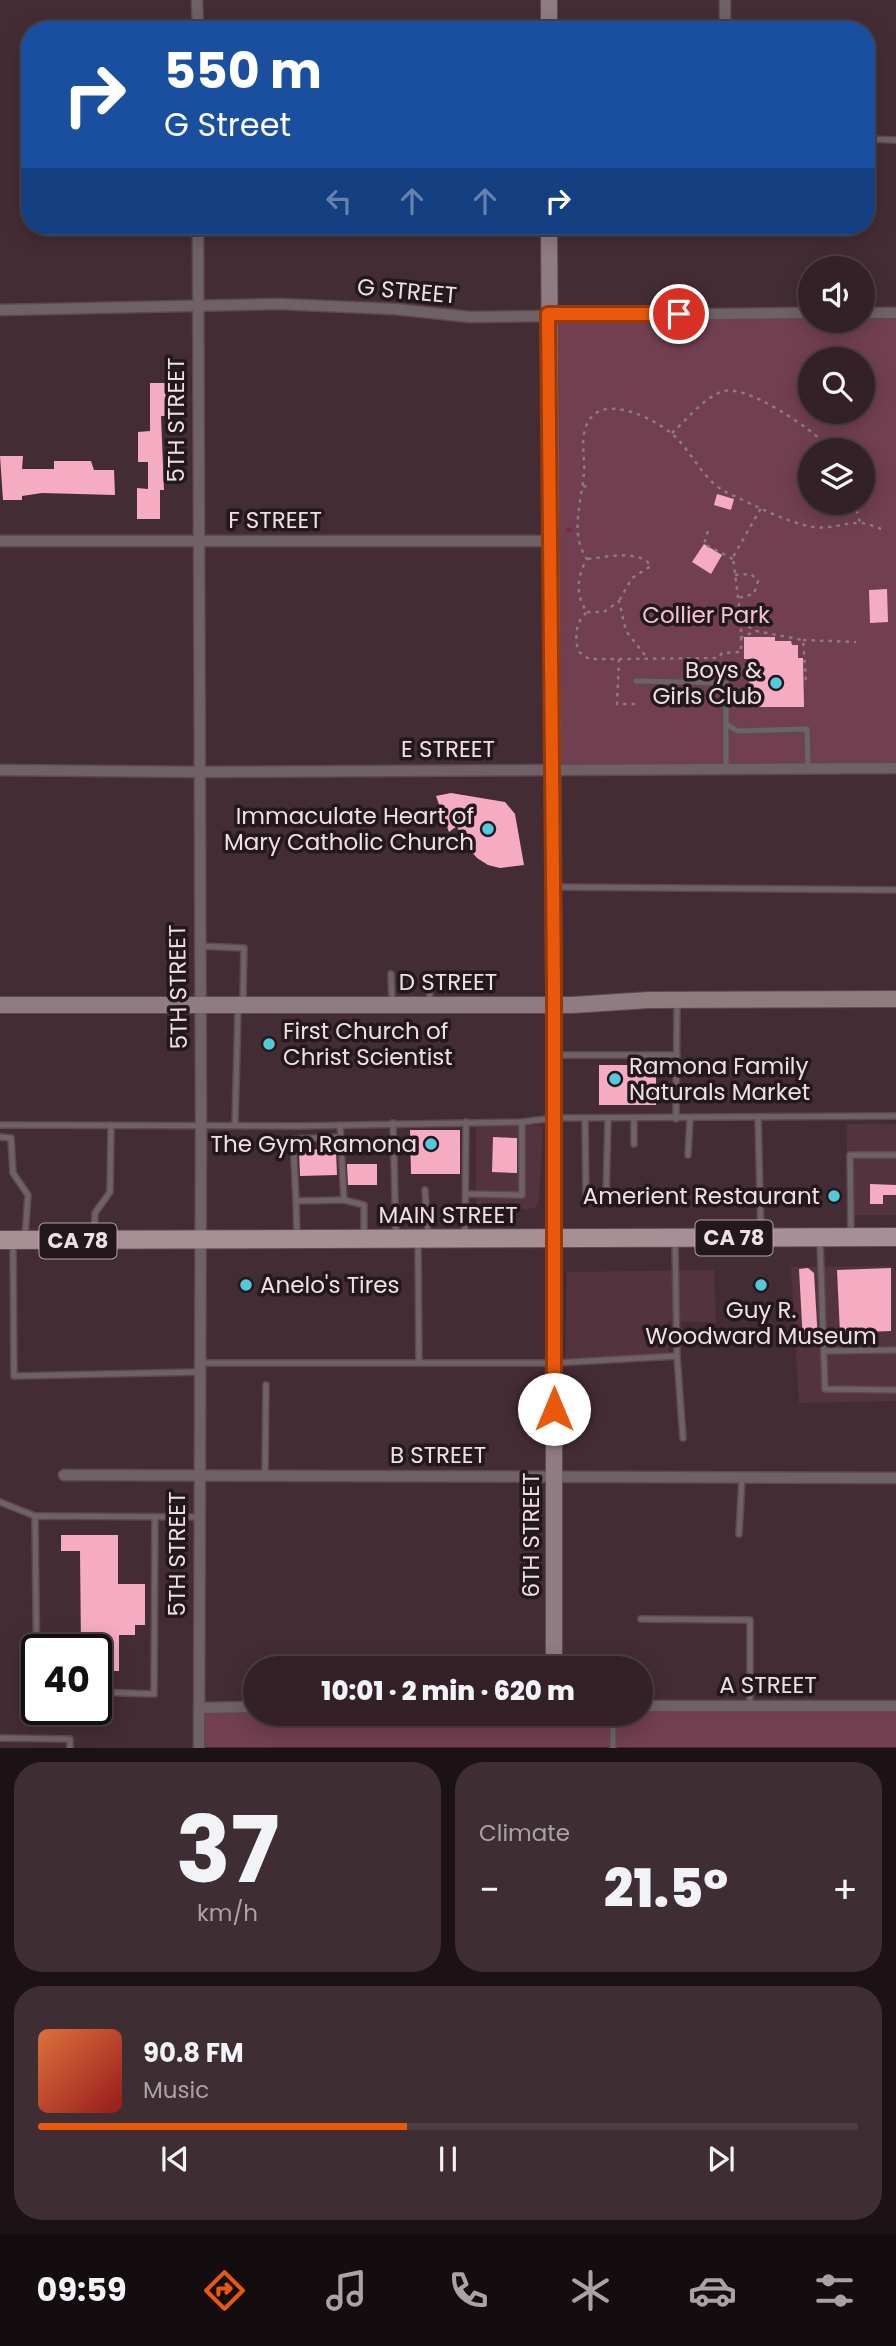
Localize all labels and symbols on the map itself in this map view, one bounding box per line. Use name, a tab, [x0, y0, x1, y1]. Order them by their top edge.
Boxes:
street label: G STREET	[356, 271, 458, 311]
pin	[649, 284, 709, 344]
street label: 5TH STREET	[160, 358, 192, 482]
street label: F STREET	[228, 504, 322, 536]
park label: Collier Park	[642, 599, 770, 631]
place label: Boys & Girls Club	[652, 654, 762, 712]
marker: Boys & Girls Club	[768, 675, 784, 691]
street label: E STREET	[401, 733, 495, 765]
place label: Immaculate Heart of Mary Catholic Church	[224, 800, 474, 858]
marker: Immaculate Heart of Mary Catholic Church	[480, 821, 496, 837]
street label: 5TH STREET	[161, 924, 195, 1050]
street label: D STREET	[399, 966, 497, 998]
place label: First Church of Christ Scientist	[283, 1015, 453, 1073]
marker: First Church of Christ Scientist	[261, 1036, 277, 1052]
place label: Ramona Family Naturals Market	[629, 1050, 810, 1108]
marker: Ramona Family Naturals Market	[607, 1071, 623, 1087]
place label: The Gym Ramona	[211, 1128, 417, 1160]
marker: The Gym Ramona	[423, 1136, 439, 1152]
place label: Amerient Restaurant	[583, 1180, 820, 1212]
marker: Amerient Restaurant	[826, 1188, 842, 1204]
street label: MAIN STREET	[378, 1199, 518, 1231]
road number: CA 78	[696, 1220, 772, 1256]
road number: CA 78	[40, 1224, 116, 1258]
place label: Anelo's Tires	[260, 1269, 400, 1301]
marker: Anelo's Tires	[238, 1277, 254, 1293]
marker: Guy R. Woodward Museum	[753, 1277, 769, 1293]
place label: Guy R. Woodward Museum	[645, 1294, 877, 1352]
position arrow	[517, 1372, 591, 1446]
street label: B STREET	[390, 1439, 486, 1471]
street label: 6TH STREET	[515, 1472, 547, 1598]
street label: 5TH STREET	[161, 1492, 193, 1616]
speed limit sign: 40	[21, 1634, 112, 1725]
street label: A STREET	[719, 1669, 817, 1701]

